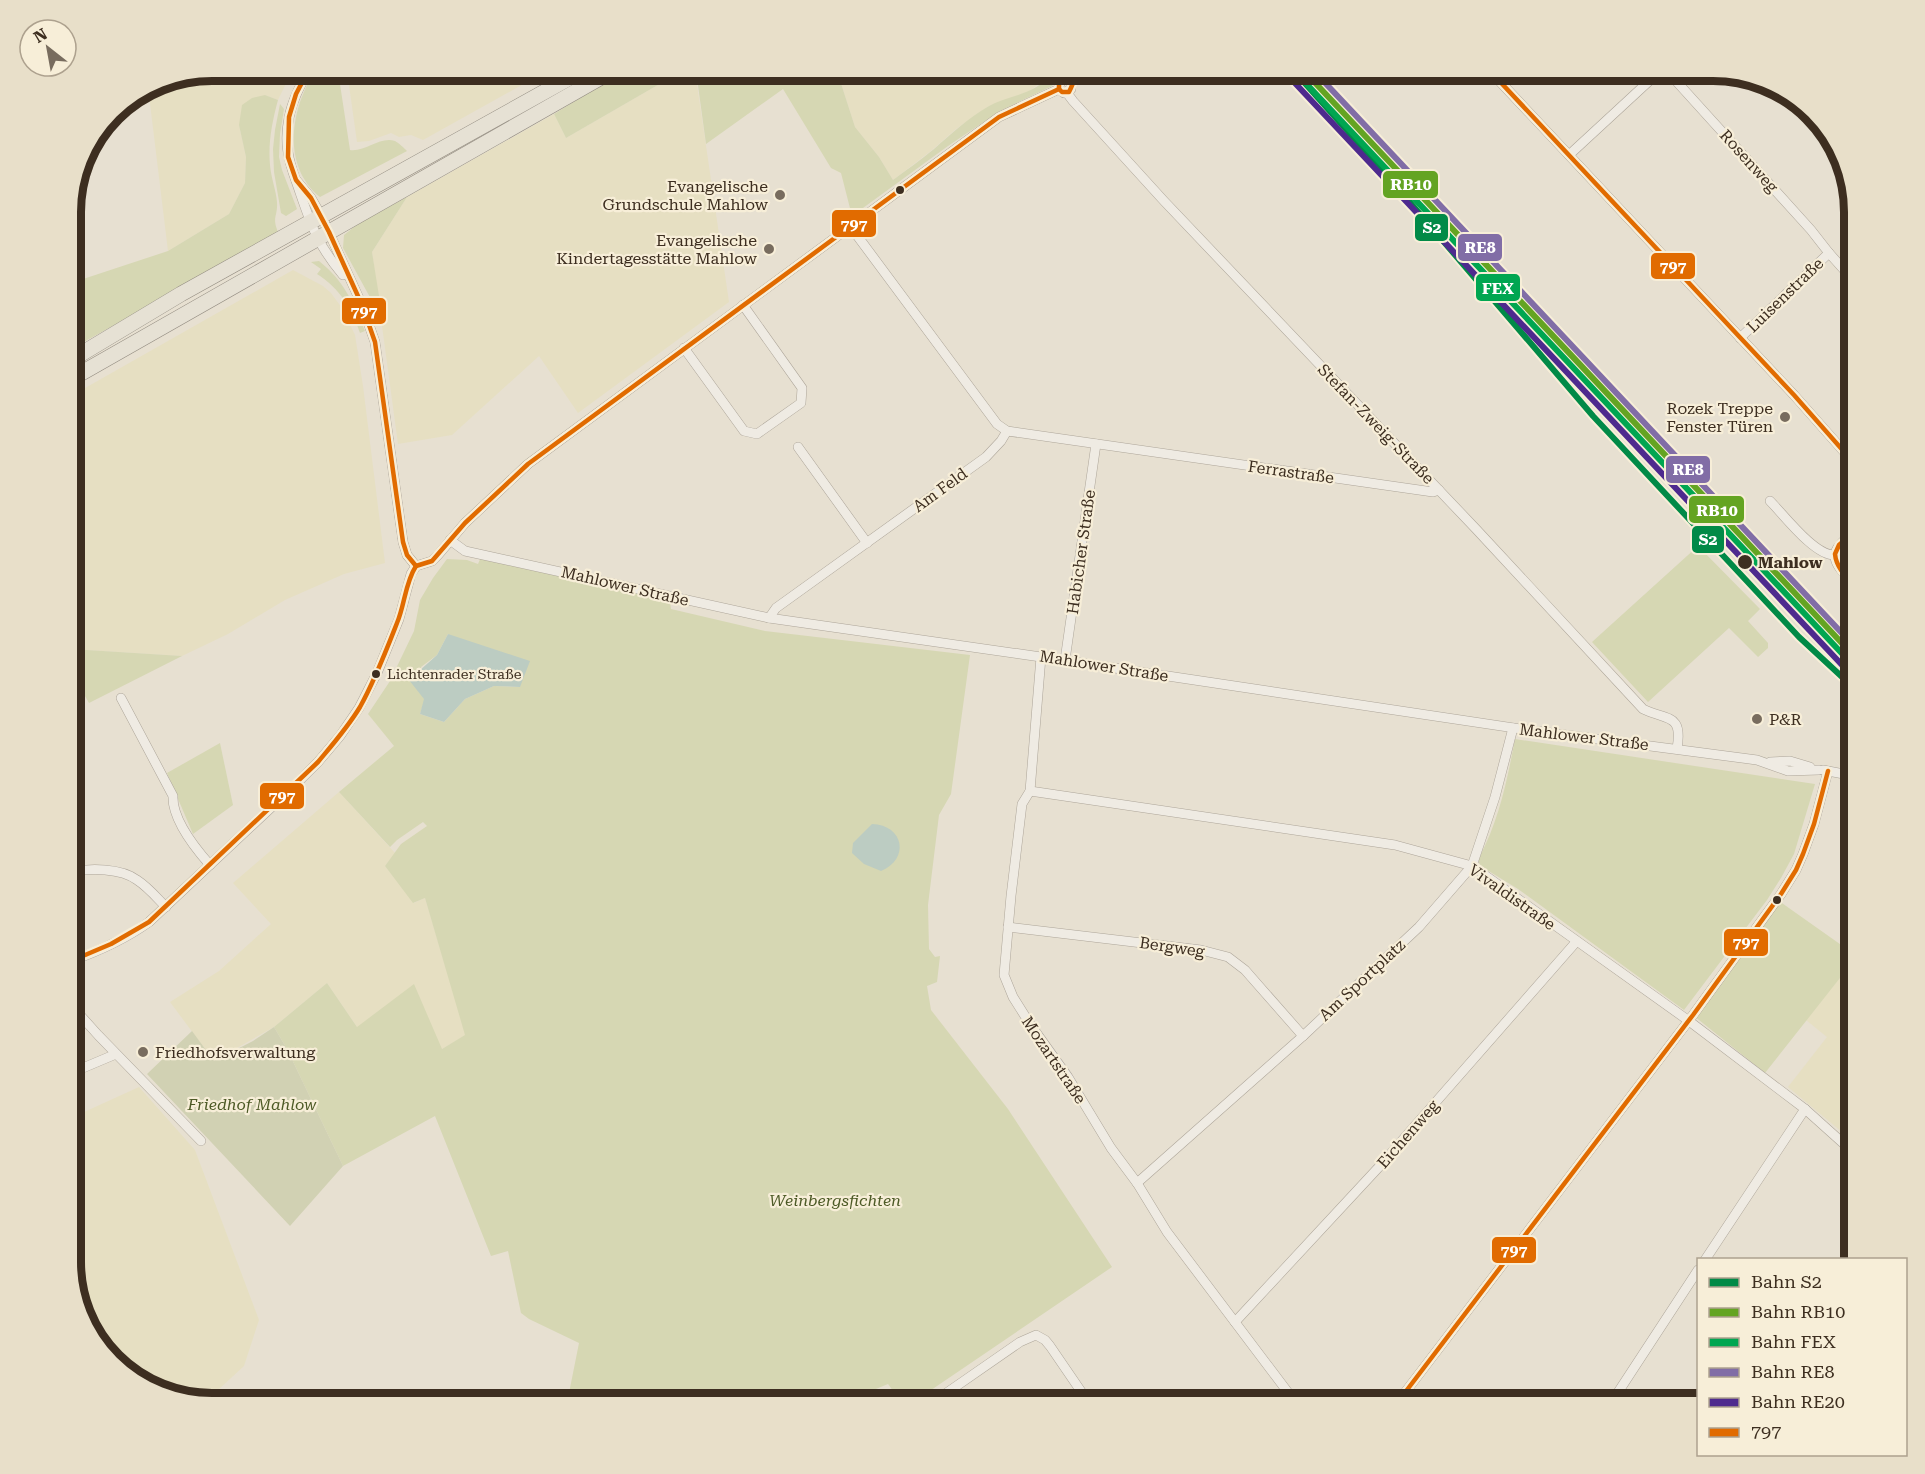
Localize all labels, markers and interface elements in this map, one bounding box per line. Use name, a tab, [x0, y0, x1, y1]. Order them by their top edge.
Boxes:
north arrow	[18, 18, 78, 78]
text: N	[30, 24, 51, 47]
street label: Rosenweg	[1716, 126, 1783, 197]
line badge: RB10	[1382, 170, 1439, 199]
text: RB10	[1390, 175, 1432, 194]
place label: Evangelische Grundschule Mahlow	[602, 177, 769, 214]
unlabelled marker	[894, 184, 906, 196]
marker: Evangelische Grundschule Mahlow	[773, 188, 787, 202]
line badge: 797	[831, 209, 877, 238]
line badge: S2	[1414, 213, 1449, 242]
text: 797	[841, 215, 867, 234]
text: S2	[1422, 218, 1442, 237]
place label: Evangelische Kindertagesstätte Mahlow	[556, 231, 758, 268]
line badge: RE8	[1457, 233, 1503, 262]
text: RE8	[1464, 238, 1496, 257]
marker: Evangelische Kindertagesstätte Mahlow	[762, 242, 776, 256]
line badge: 797	[1650, 252, 1696, 280]
street label: Luisenstraße	[1743, 254, 1827, 336]
text: 797	[1660, 257, 1686, 276]
line badge: FEX	[1475, 273, 1521, 302]
text: FEX	[1482, 279, 1514, 298]
line badge: 797	[341, 297, 387, 325]
text: 797	[351, 302, 377, 321]
street label: Stefan-Zweig-Straße	[1314, 360, 1438, 488]
place label: Rozek Treppe Fenster Türen	[1666, 399, 1773, 436]
marker: Rozek Treppe Fenster Türen	[1778, 410, 1792, 424]
line badge: RE8	[1665, 455, 1711, 484]
street label: Ferrastraße	[1247, 457, 1335, 487]
text: RE8	[1672, 460, 1704, 479]
street label: Am Feld	[909, 464, 971, 516]
street label: Habicher Straße	[1063, 488, 1099, 616]
line badge: RB10	[1688, 495, 1745, 524]
text: RB10	[1696, 501, 1738, 520]
line badge: S2	[1691, 525, 1725, 554]
text: S2	[1698, 530, 1718, 549]
marker: Mahlow	[1736, 553, 1754, 571]
place label: Mahlow	[1758, 553, 1823, 572]
street label: Mahlower Straße	[559, 562, 691, 610]
street label: Mahlower Straße	[1038, 646, 1170, 686]
place label: Lichtenrader Straße	[387, 666, 522, 682]
marker: Lichtenrader Straße	[370, 668, 382, 680]
place label: P&R	[1769, 710, 1802, 729]
marker: P&R	[1750, 712, 1764, 726]
street label: Mahlower Straße	[1518, 720, 1650, 754]
line badge: 797	[259, 782, 305, 810]
text: 797	[269, 787, 295, 806]
street label: Vivaldistraße	[1465, 860, 1559, 934]
unlabelled marker	[1771, 894, 1783, 906]
line badge: 797	[1723, 928, 1769, 957]
street label: Bergweg	[1138, 933, 1207, 961]
text: 797	[1733, 933, 1759, 952]
street label: Am Sportplatz	[1315, 935, 1409, 1025]
street label: Mozartstraße	[1018, 1013, 1090, 1107]
place label: Friedhofsverwaltung	[155, 1043, 316, 1062]
marker: Friedhofsverwaltung	[136, 1045, 150, 1059]
park label: Friedhof Mahlow	[187, 1095, 317, 1114]
street label: Eichenweg	[1373, 1095, 1443, 1172]
park label: Weinbergsfichten	[769, 1191, 901, 1210]
line badge: 797	[1491, 1236, 1537, 1264]
text: 797	[1501, 1241, 1527, 1260]
legend	[1697, 1258, 1907, 1456]
text: Bahn S2	[1751, 1271, 1822, 1292]
text: Bahn RB10	[1751, 1301, 1845, 1322]
text: Bahn FEX	[1751, 1331, 1836, 1352]
text: Bahn RE8	[1751, 1361, 1835, 1382]
text: Bahn RE20	[1751, 1391, 1845, 1412]
text: 797	[1751, 1421, 1781, 1442]

